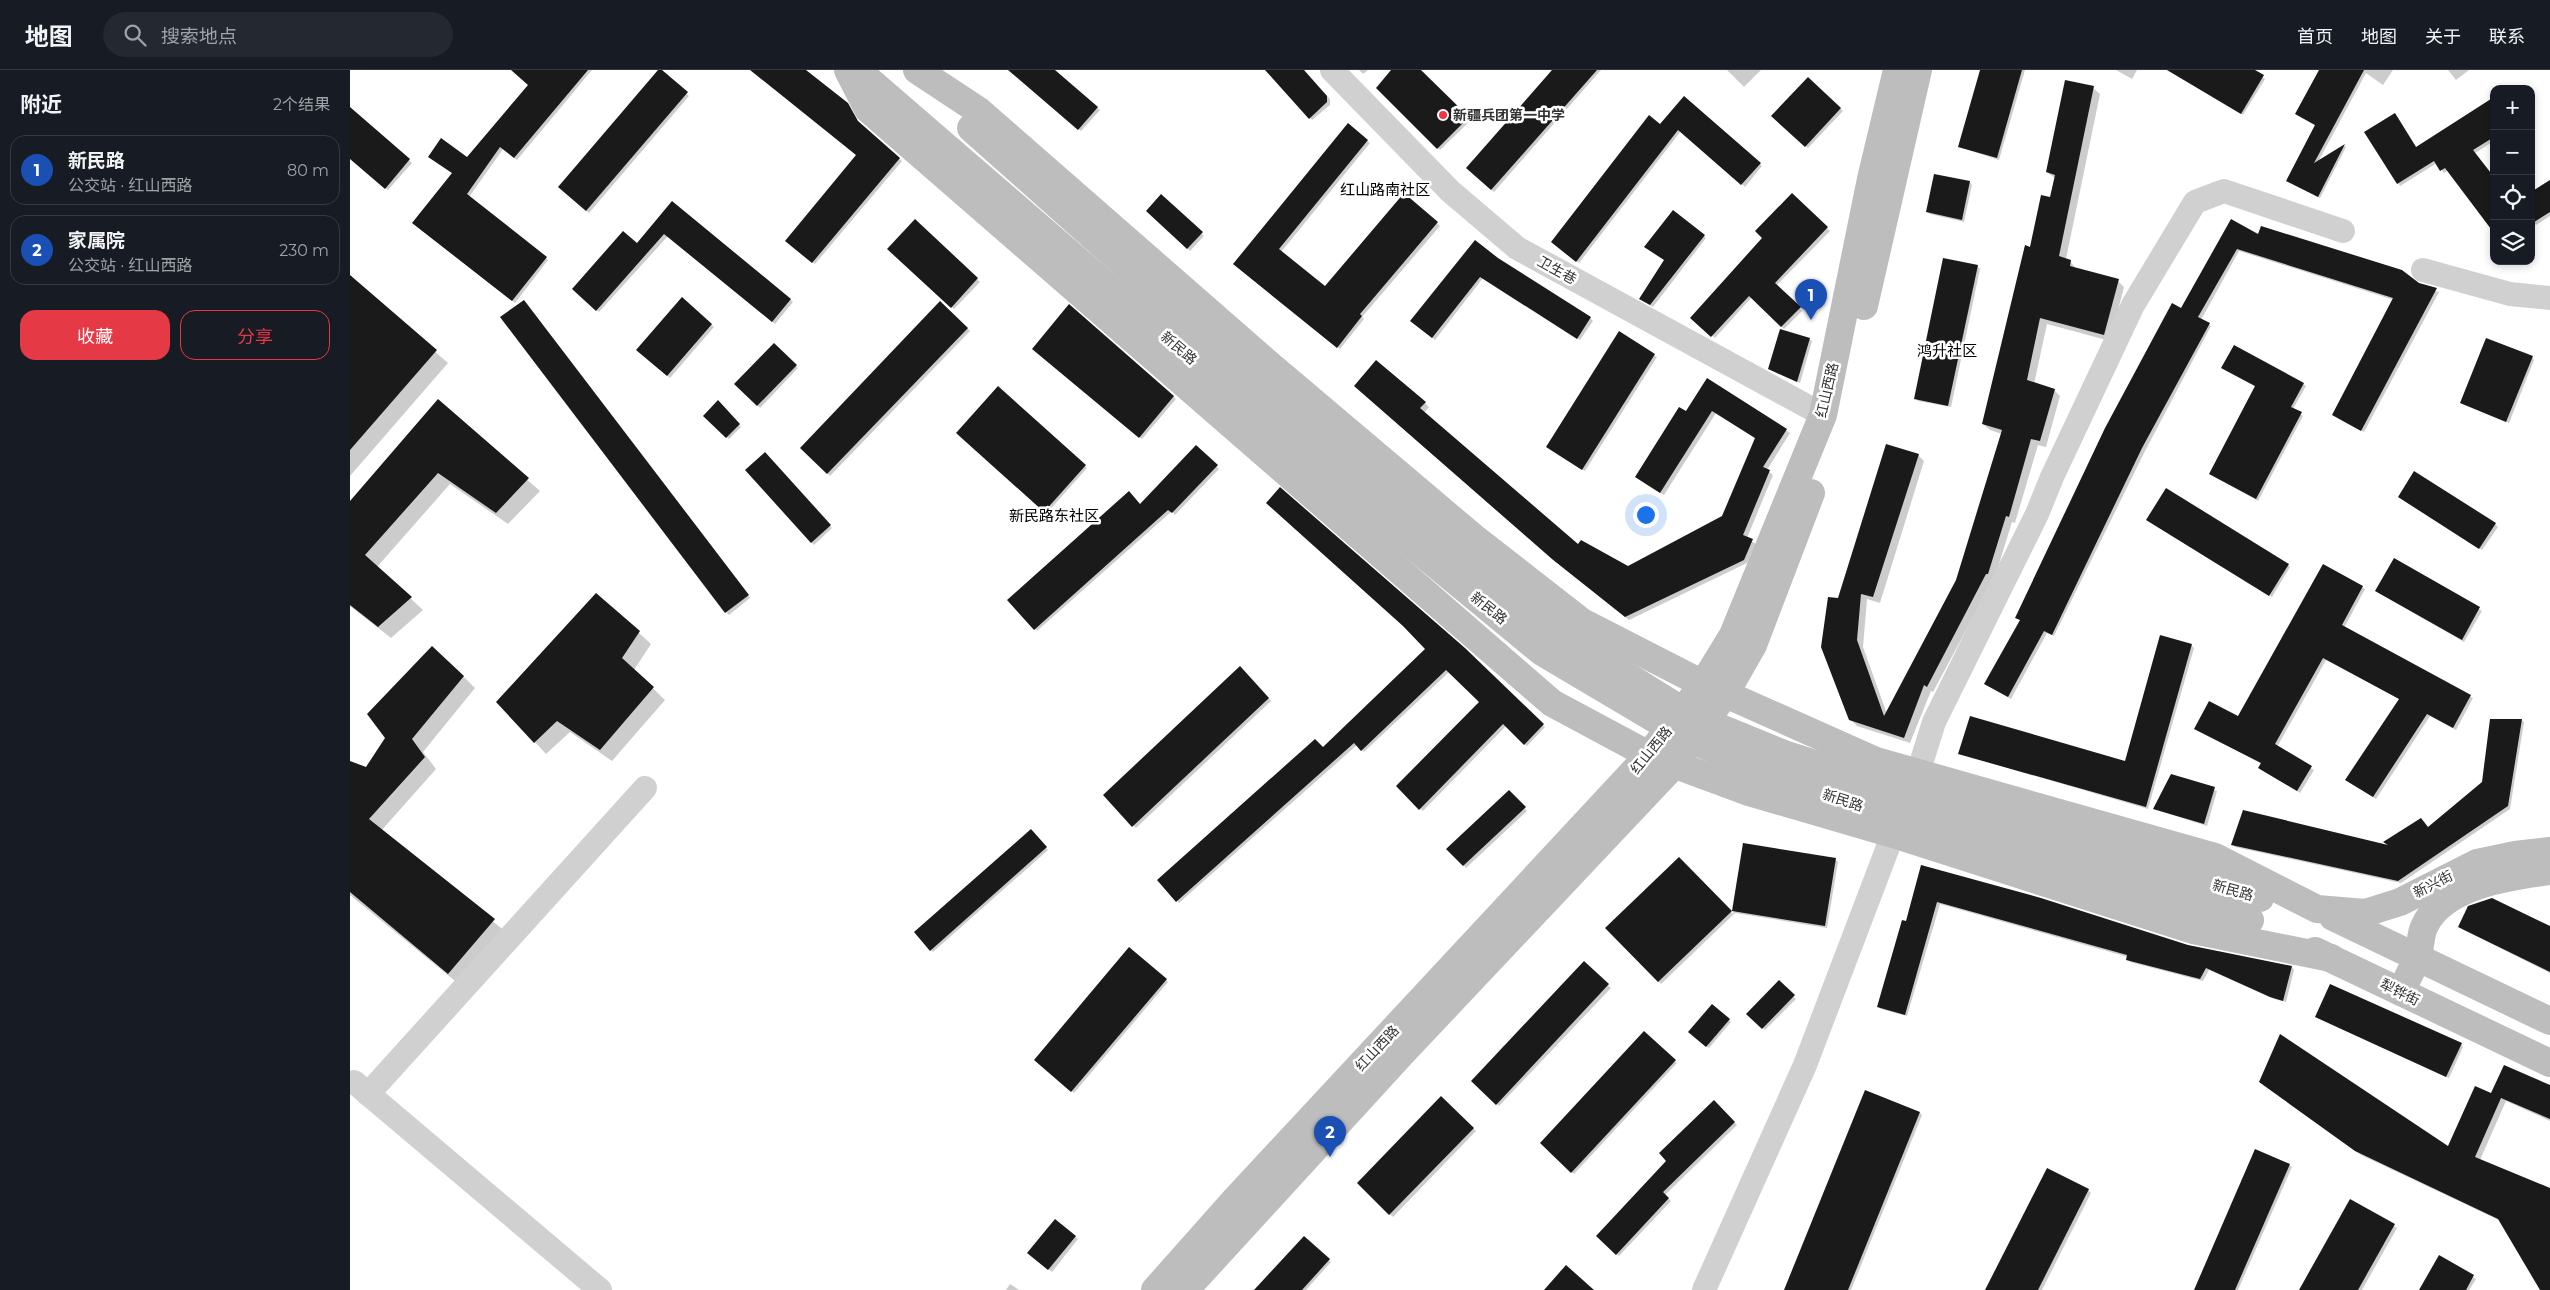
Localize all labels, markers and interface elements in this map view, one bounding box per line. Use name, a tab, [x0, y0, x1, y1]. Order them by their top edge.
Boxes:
search box	[103, 12, 453, 57]
icon: search	[121, 21, 149, 49]
text: 地图	[25, 22, 73, 51]
text: 搜索地点	[161, 25, 237, 48]
text: 首页	[2297, 26, 2333, 48]
text: 地图	[2361, 26, 2397, 48]
text: 关于	[2425, 26, 2461, 48]
text: 联系	[2489, 26, 2525, 48]
map controls	[2490, 85, 2535, 265]
button: +	[2490, 85, 2535, 130]
text: 附近	[20, 92, 62, 117]
text: 2个结果	[273, 95, 330, 114]
place label: 新疆兵团第一中学	[1453, 106, 1565, 124]
marker: 新疆兵团第一中学	[1437, 109, 1449, 121]
button: −	[2490, 130, 2535, 175]
text: 新民路	[68, 149, 125, 172]
text: 1	[34, 161, 40, 180]
text: 80 m	[287, 161, 329, 180]
button: locate	[2490, 175, 2535, 220]
text: 公交站 · 红山西路	[68, 176, 192, 195]
district label: 红山路南社区	[1340, 180, 1430, 199]
button: layers	[2490, 220, 2535, 265]
text: 家属院	[68, 229, 125, 252]
text: 2	[32, 241, 42, 260]
text: 230 m	[279, 241, 329, 260]
street label: 卫生巷	[1534, 252, 1580, 288]
text: 公交站 · 红山西路	[68, 256, 192, 275]
pin: 1	[1795, 279, 1827, 320]
button: 收藏	[20, 310, 170, 360]
button: 分享	[180, 310, 330, 360]
street label: 新民路	[1157, 327, 1201, 369]
district label: 鸿升社区	[1917, 341, 1977, 360]
street label: 红山西路	[1812, 361, 1842, 419]
your location	[1633, 502, 1659, 528]
district label: 新民路东社区	[1009, 506, 1099, 525]
street label: 新民路	[1467, 588, 1511, 628]
street label: 红山西路	[1626, 723, 1676, 777]
street label: 新民路	[1820, 785, 1866, 815]
street label: 新兴街	[2410, 866, 2456, 902]
street label: 新民路	[2210, 876, 2256, 904]
street label: 犁铧街	[2377, 975, 2423, 1009]
street label: 红山西路	[1351, 1021, 1403, 1075]
pin: 2	[1314, 1116, 1346, 1157]

